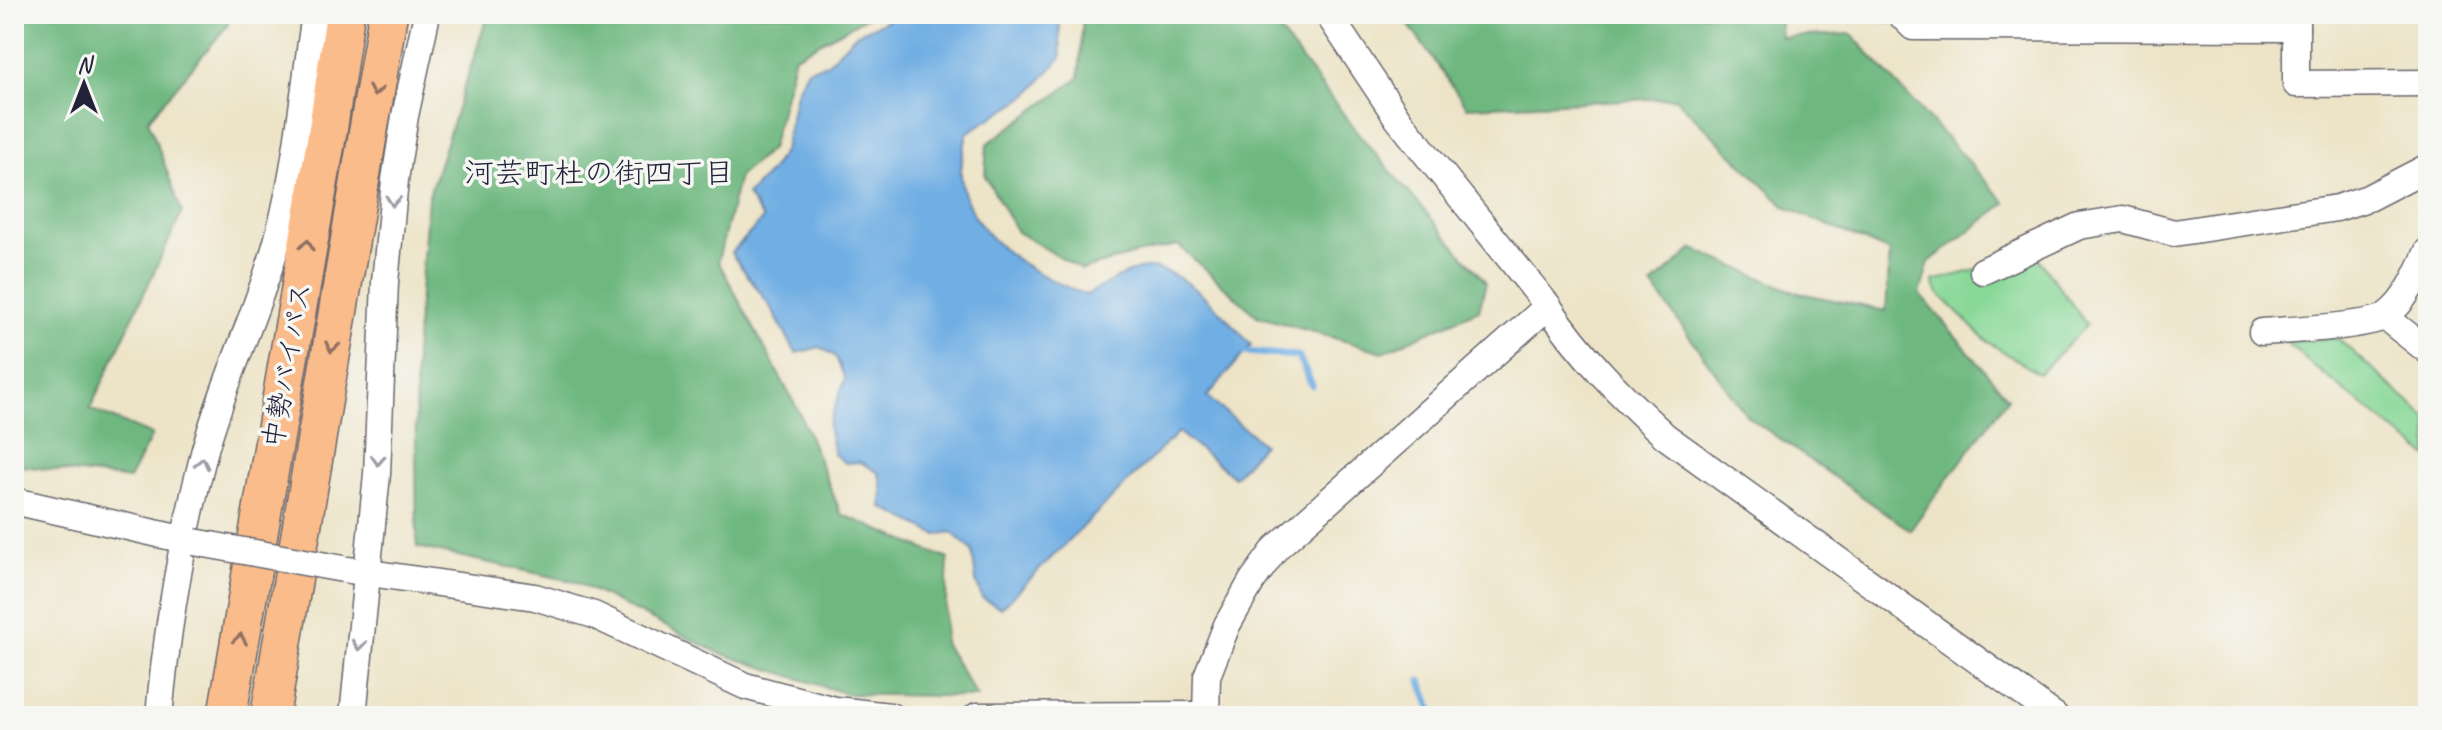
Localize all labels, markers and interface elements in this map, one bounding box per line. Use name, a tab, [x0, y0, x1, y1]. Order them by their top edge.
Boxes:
north arrow	[44, 44, 124, 124]
text: N	[77, 51, 94, 79]
one-way arrow	[367, 84, 384, 98]
district label: 河芸町杜の街四丁目	[464, 154, 734, 192]
one-way arrow	[385, 195, 402, 208]
one-way arrow	[298, 238, 315, 252]
street label: 中勢バイパス	[255, 280, 318, 451]
one-way arrow	[324, 341, 341, 354]
one-way arrow	[370, 454, 387, 467]
one-way arrow	[193, 457, 210, 471]
one-way arrow	[230, 632, 247, 646]
one-way arrow	[351, 639, 368, 652]

